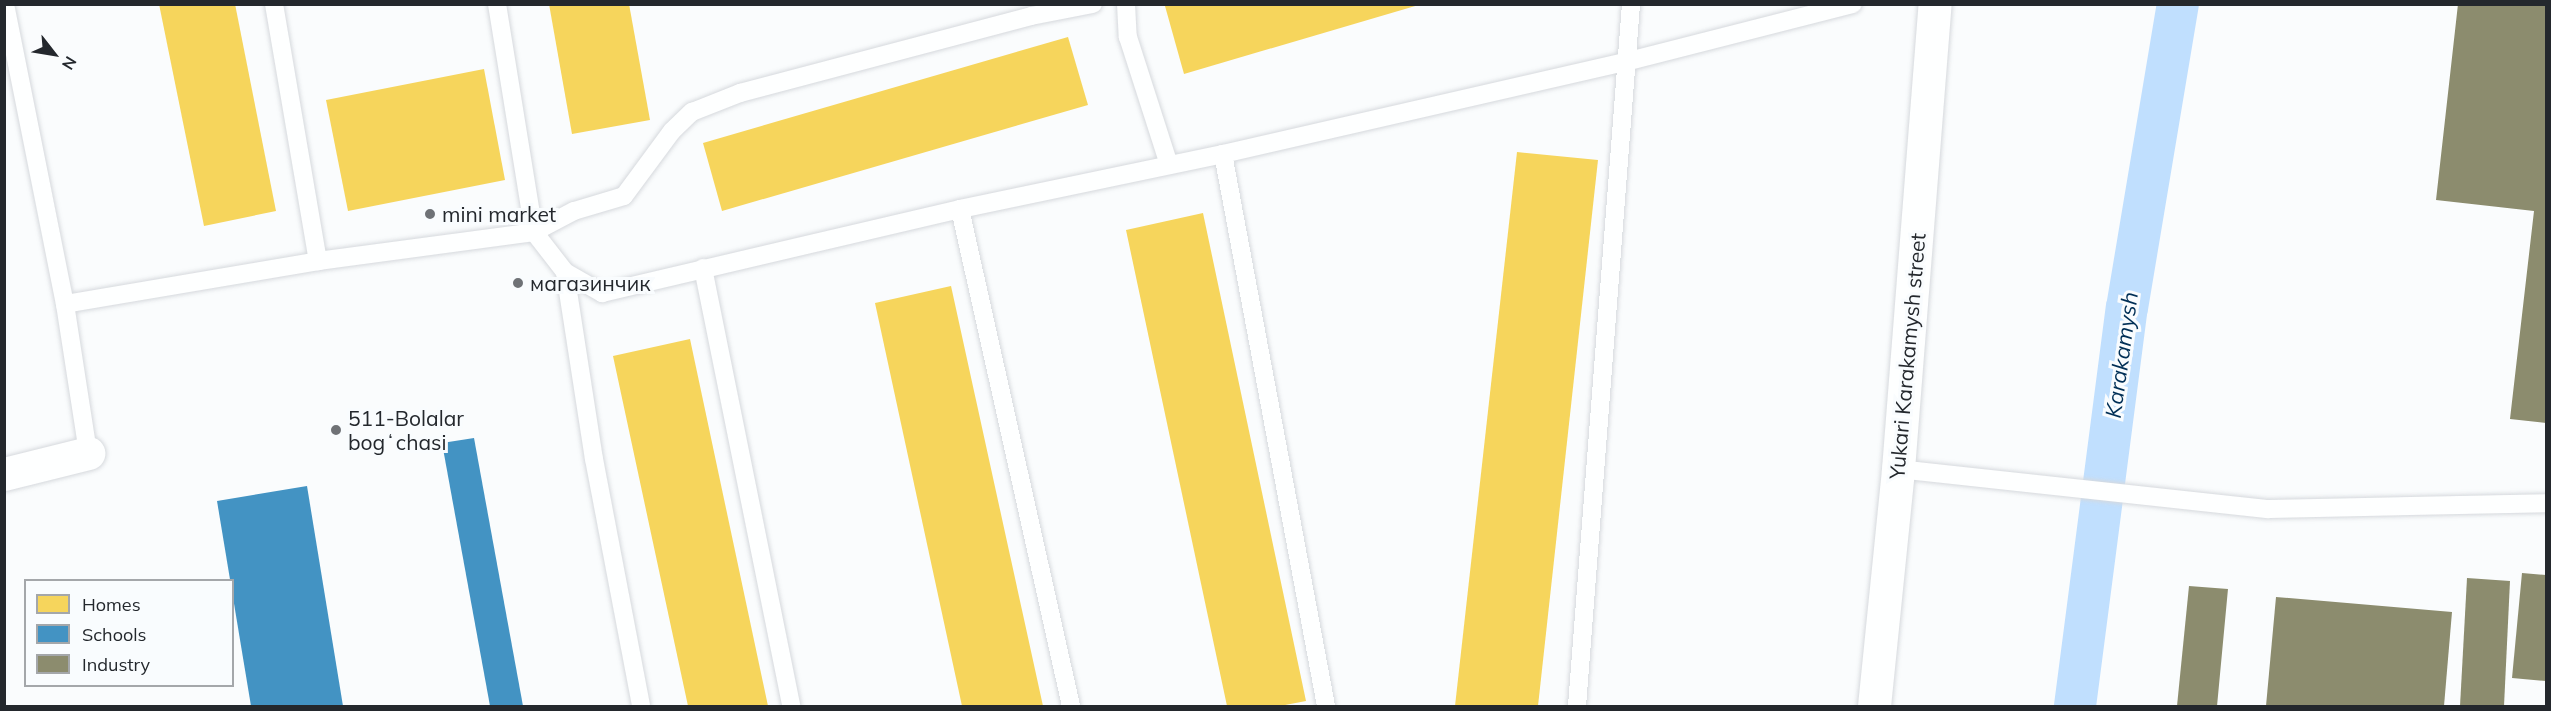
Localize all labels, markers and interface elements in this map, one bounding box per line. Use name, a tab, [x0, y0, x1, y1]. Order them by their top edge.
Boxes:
north arrow	[24, 24, 84, 84]
text: N	[58, 53, 81, 74]
place label: mini market	[442, 201, 556, 227]
marker: mini market	[423, 207, 437, 221]
street label: Yukari Karakamysh street	[1884, 232, 1930, 480]
place label: магазинчик	[530, 270, 650, 296]
marker: магазинчик	[511, 276, 525, 290]
water label: Karakamysh	[2100, 290, 2144, 420]
place label: 511-Bolalar bogʻchasi	[348, 405, 464, 455]
marker: 511-Bolalar bogʻchasi	[329, 423, 343, 437]
legend	[24, 579, 234, 687]
text: Homes	[82, 593, 141, 616]
text: Schools	[82, 623, 146, 646]
text: Industry	[82, 653, 150, 676]

